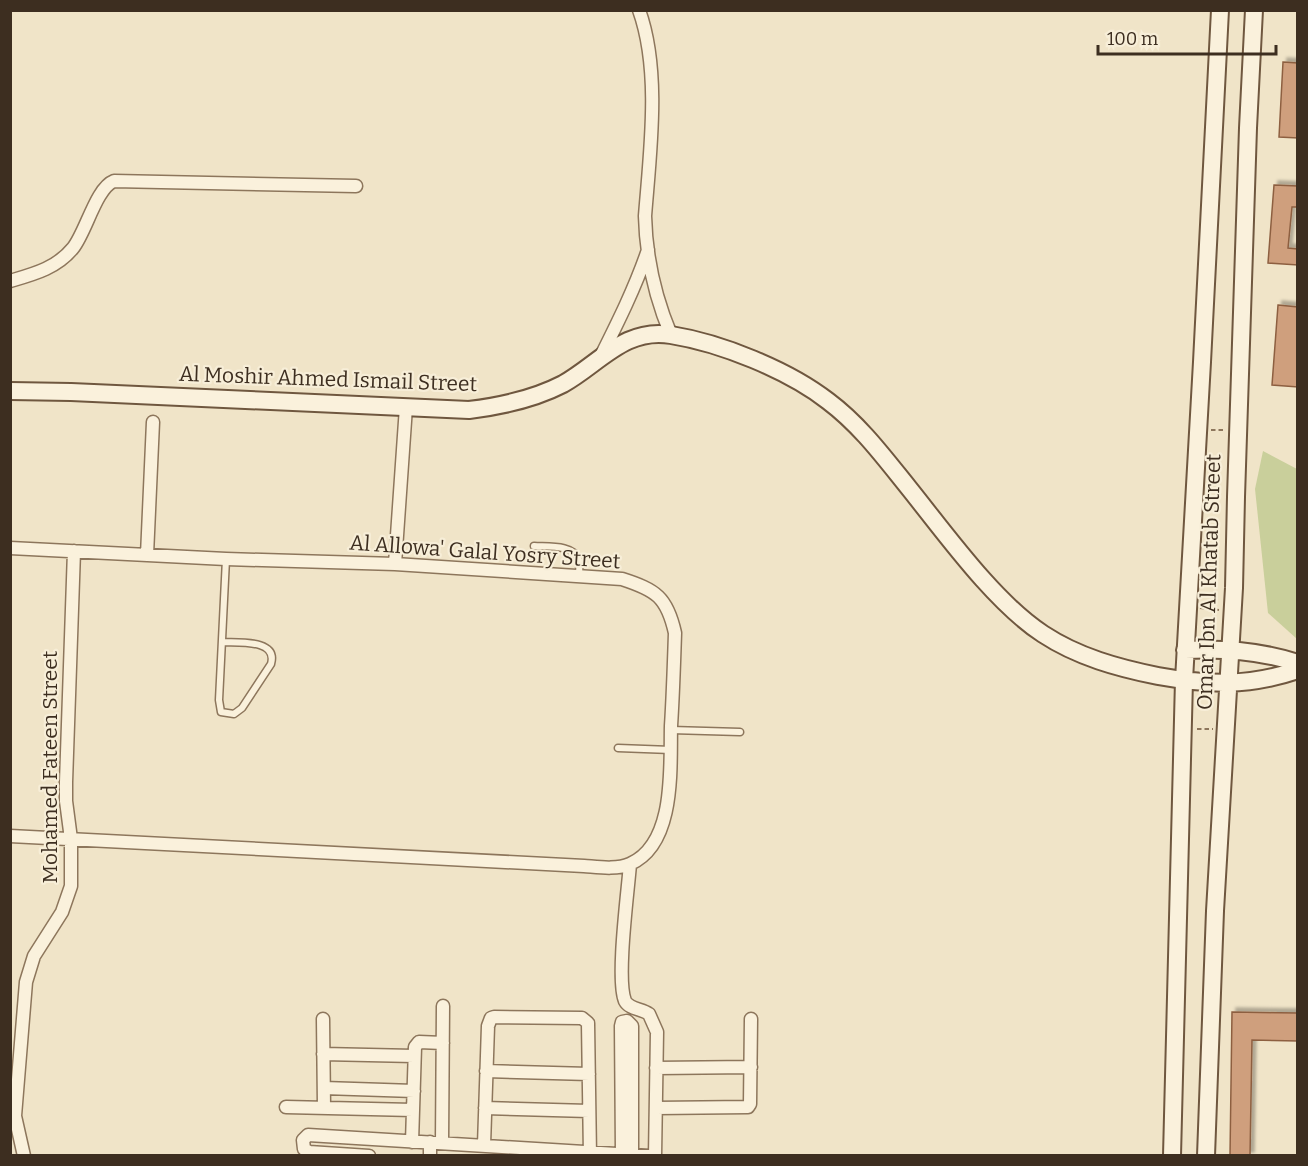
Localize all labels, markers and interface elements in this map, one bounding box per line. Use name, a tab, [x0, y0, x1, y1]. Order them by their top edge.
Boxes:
scale bar	[1098, 18, 1276, 56]
text: 100 m	[1107, 28, 1158, 50]
street label: Al Moshir Ahmed Ismail Street	[178, 361, 478, 397]
street label: Omar Ibn Al Khatab Street	[1192, 453, 1226, 710]
street label: Al Allowa' Galal Yosry Street	[349, 530, 622, 574]
street label: Mohamed Fateen Street	[37, 650, 63, 883]

